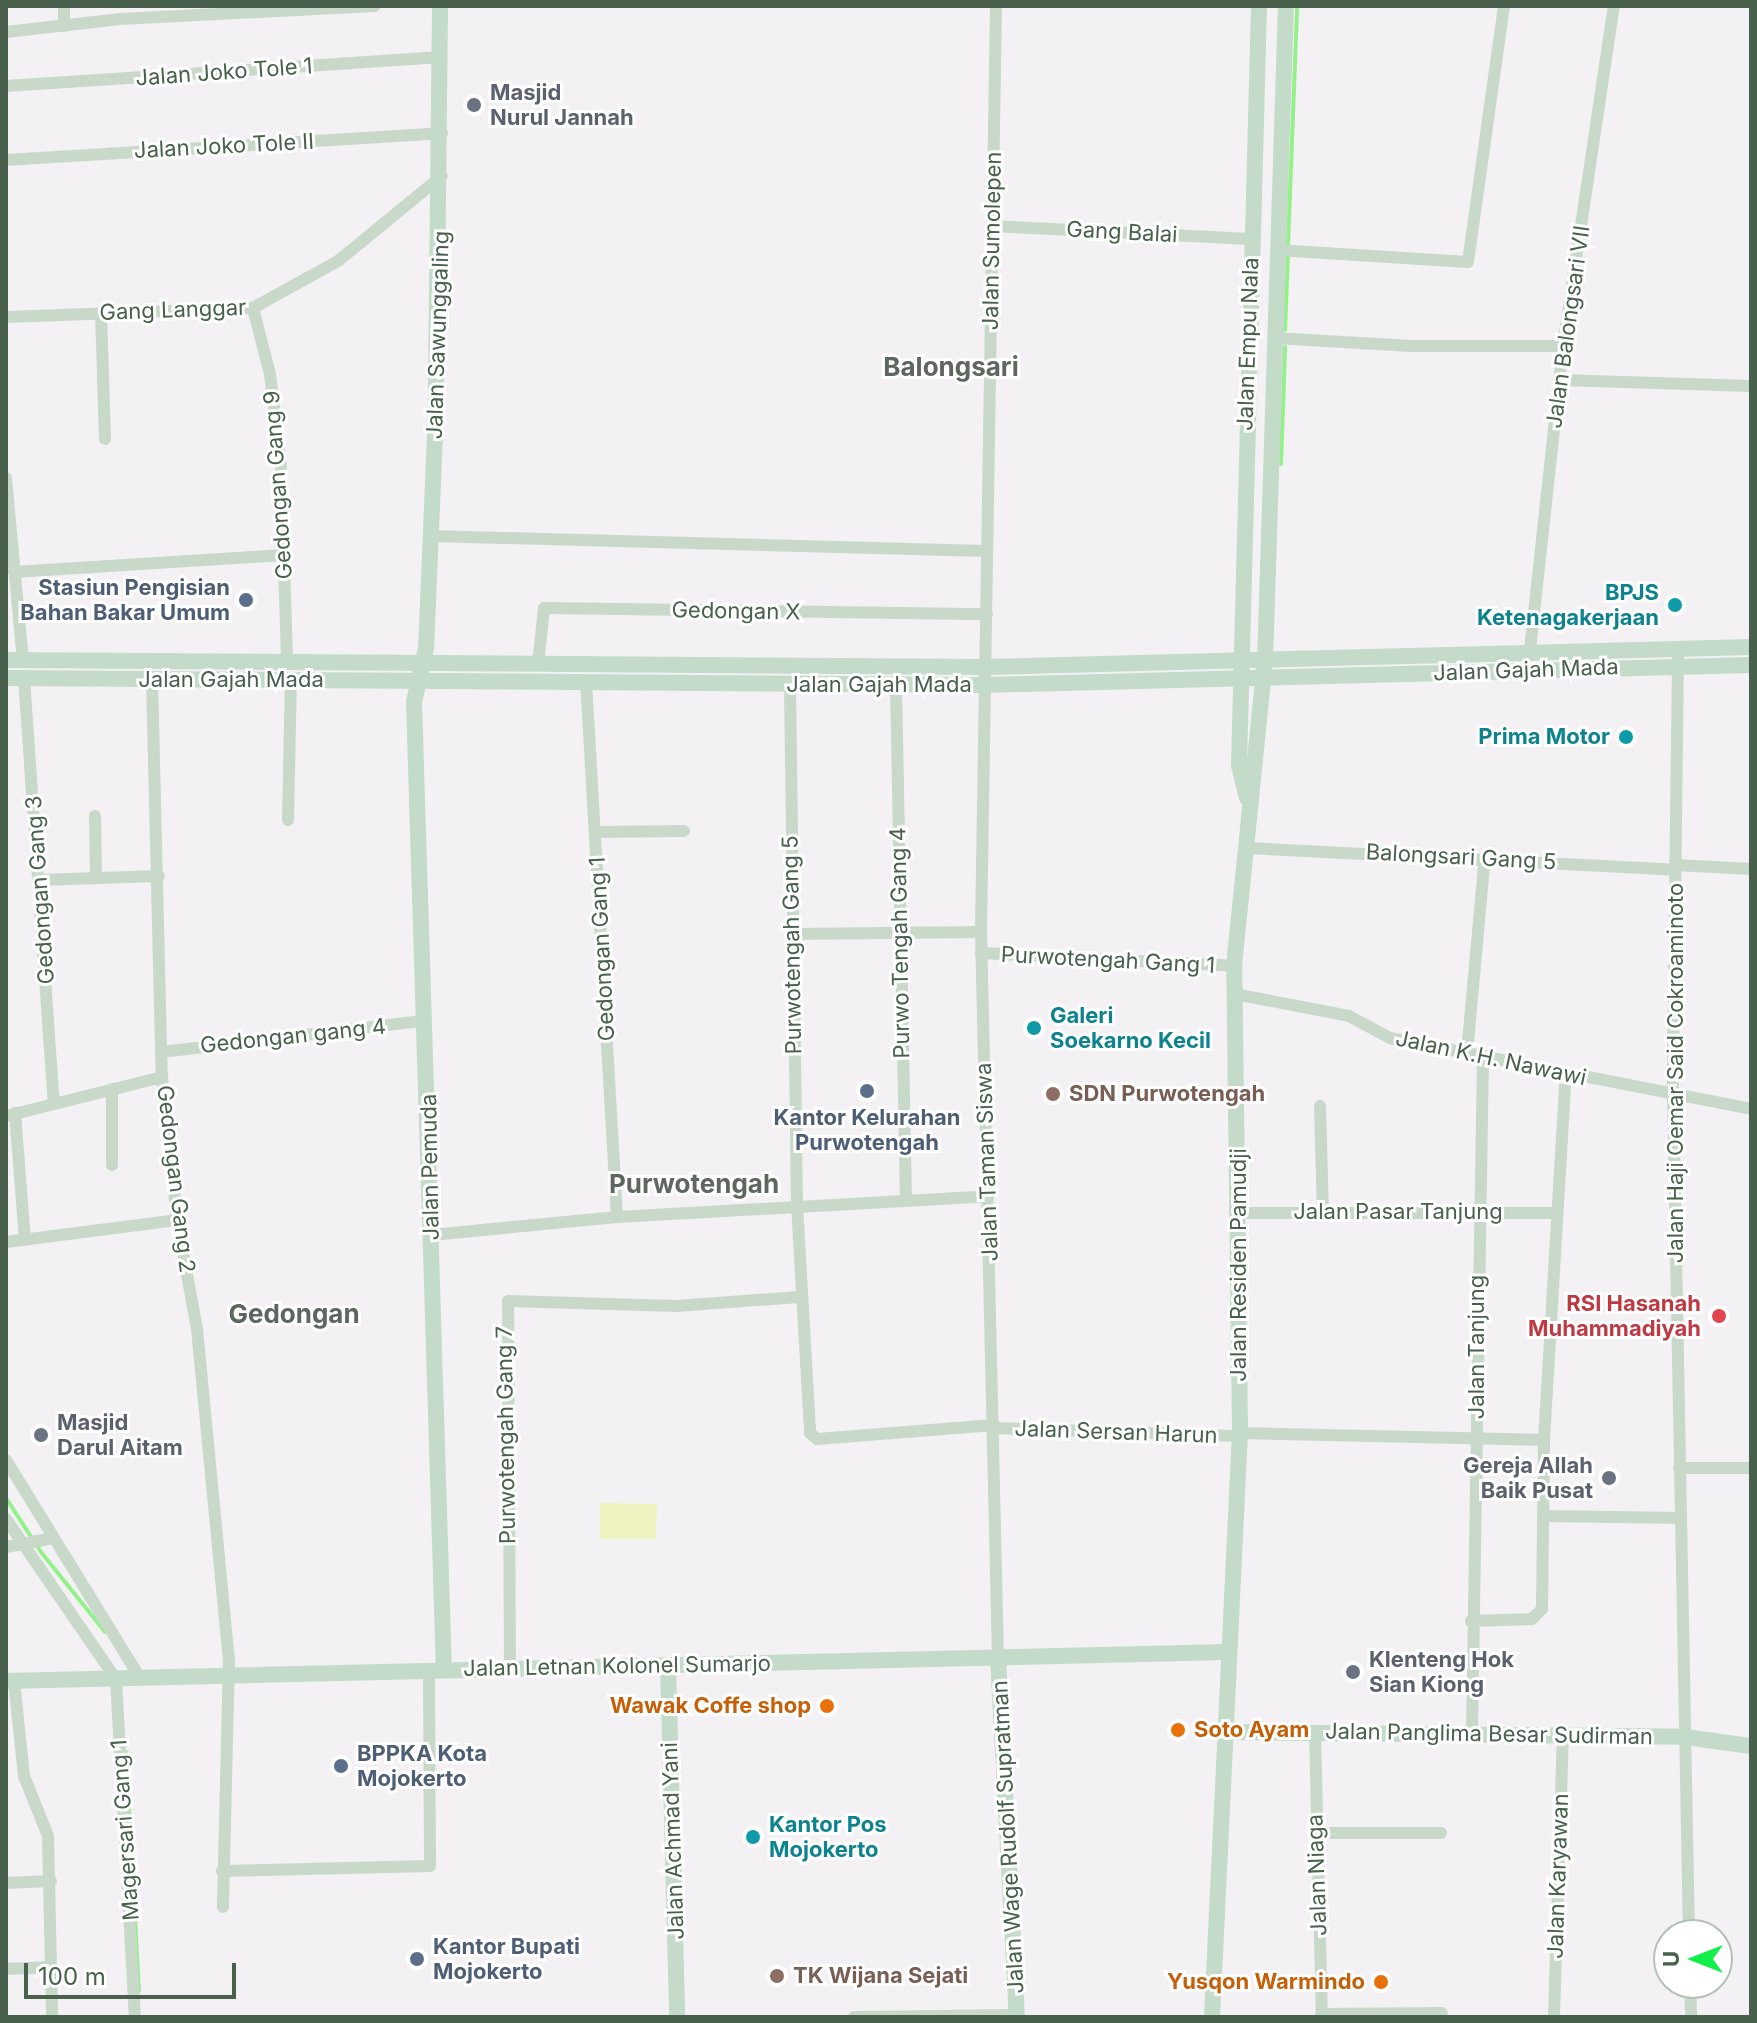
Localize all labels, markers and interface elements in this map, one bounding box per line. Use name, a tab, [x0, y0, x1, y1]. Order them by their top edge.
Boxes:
street label: Jalan Joko Tole 1	[135, 53, 313, 91]
place label: Masjid Nurul Jannah	[490, 79, 634, 130]
marker: Masjid Nurul Jannah	[465, 96, 483, 114]
street label: Jalan Joko Tole II	[133, 128, 315, 164]
street label: Jalan Sumolepen	[977, 151, 1007, 331]
street label: Gang Balai	[1066, 216, 1178, 248]
street label: Jalan Balongsari VII	[1541, 224, 1595, 430]
street label: Jalan Sawunggaling	[421, 230, 455, 440]
street label: Jalan Empu Nala	[1232, 257, 1264, 431]
street label: Gang Langgar	[99, 294, 247, 326]
district label: Balongsari	[883, 351, 1019, 383]
street label: Gedongan Gang 9	[258, 390, 298, 580]
place label: Stasiun Pengisian Bahan Bakar Umum	[20, 574, 230, 626]
place label: BPJS Ketenagakerjaan	[1477, 579, 1659, 630]
marker: Stasiun Pengisian Bahan Bakar Umum	[237, 591, 255, 609]
marker: BPJS Ketenagakerjaan	[1666, 596, 1684, 614]
street label: Gedongan X	[671, 597, 801, 625]
street label: Jalan Gajah Mada	[1433, 654, 1619, 686]
street label: Jalan Gajah Mada	[138, 667, 324, 693]
street label: Jalan Gajah Mada	[786, 672, 972, 698]
place label: Prima Motor	[1478, 724, 1610, 750]
marker: Prima Motor	[1617, 728, 1635, 746]
street label: Gedongan Gang 3	[20, 795, 60, 985]
street label: Purwo Tengah Gang 4	[885, 827, 915, 1059]
street label: Purwotengah Gang 5	[777, 835, 807, 1055]
street label: Balongsari Gang 5	[1365, 839, 1557, 875]
street label: Gedongan Gang 1	[584, 856, 620, 1042]
street label: Jalan Haji Oemar Said Cokroaminoto	[1663, 883, 1689, 1263]
street label: Purwotengah Gang 1	[1000, 941, 1216, 979]
place label: Galeri Soekarno Kecil	[1050, 1002, 1211, 1054]
street label: Gedongan gang 4	[199, 1013, 387, 1059]
marker: Galeri Soekarno Kecil	[1025, 1019, 1043, 1037]
street label: Jalan K.H. Nawawi	[1393, 1025, 1589, 1091]
street label: Jalan Taman Siswa	[970, 1062, 1004, 1262]
place label: SDN Purwotengah	[1069, 1081, 1265, 1107]
marker: Kantor Kelurahan Purwotengah	[858, 1082, 876, 1100]
street label: Gedongan Gang 2	[151, 1084, 201, 1274]
marker: SDN Purwotengah	[1044, 1085, 1062, 1103]
street label: Jalan Pemuda	[416, 1093, 444, 1241]
place label: Kantor Kelurahan Purwotengah	[773, 1104, 961, 1156]
street label: Jalan Residen Pamudji	[1226, 1148, 1252, 1382]
district label: Purwotengah	[609, 1168, 779, 1200]
street label: Jalan Pasar Tanjung	[1293, 1199, 1503, 1225]
street label: Jalan Tanjung	[1464, 1275, 1490, 1419]
place label: RSI Hasanah Muhammadiyah	[1528, 1290, 1701, 1342]
district label: Gedongan	[228, 1298, 360, 1330]
marker: RSI Hasanah Muhammadiyah	[1708, 1305, 1730, 1327]
street label: Purwotengah Gang 7	[491, 1326, 521, 1544]
place label: Masjid Darul Aitam	[57, 1409, 183, 1460]
street label: Jalan Sersan Harun	[1014, 1415, 1218, 1449]
marker: Masjid Darul Aitam	[32, 1426, 50, 1444]
place label: Gereja Allah Baik Pusat	[1463, 1452, 1593, 1504]
marker: Gereja Allah Baik Pusat	[1600, 1469, 1618, 1487]
place label: Klenteng Hok Sian Kiong	[1369, 1646, 1514, 1698]
street label: Jalan Letnan Kolonel Sumarjo	[463, 1650, 771, 1682]
marker: Klenteng Hok Sian Kiong	[1344, 1663, 1362, 1681]
street label: Jalan Wage Rudolf Supratman	[987, 1680, 1029, 1994]
place label: Wawak Coffe shop	[610, 1693, 811, 1719]
marker: Wawak Coffe shop	[818, 1697, 836, 1715]
place label: Soto Ayam	[1194, 1717, 1309, 1743]
street label: Jalan Panglima Besar Sudirman	[1325, 1718, 1653, 1750]
marker: Soto Ayam	[1169, 1721, 1187, 1739]
street label: Magersari Gang 1	[106, 1739, 144, 1921]
place label: BPPKA Kota Mojokerto	[357, 1740, 487, 1792]
street label: Jalan Achmad Yani	[656, 1742, 690, 1940]
marker: BPPKA Kota Mojokerto	[332, 1757, 350, 1775]
street label: Jalan Karyawan	[1542, 1793, 1574, 1959]
place label: Kantor Pos Mojokerto	[769, 1811, 887, 1862]
street label: Jalan Niaga	[1302, 1814, 1332, 1936]
marker: Kantor Pos Mojokerto	[744, 1828, 762, 1846]
north arrow	[1653, 1919, 1733, 1999]
place label: Kantor Bupati Mojokerto	[433, 1933, 580, 1984]
scale bar	[28, 1947, 240, 1997]
marker: Kantor Bupati Mojokerto	[408, 1950, 426, 1968]
text: U	[1658, 1951, 1684, 1967]
text: 100 m	[38, 1962, 106, 1991]
place label: TK Wijana Sejati	[793, 1963, 968, 1989]
marker: TK Wijana Sejati	[768, 1967, 786, 1985]
place label: Yusqon Warmindo	[1167, 1969, 1365, 1995]
marker: Yusqon Warmindo	[1372, 1973, 1390, 1991]

